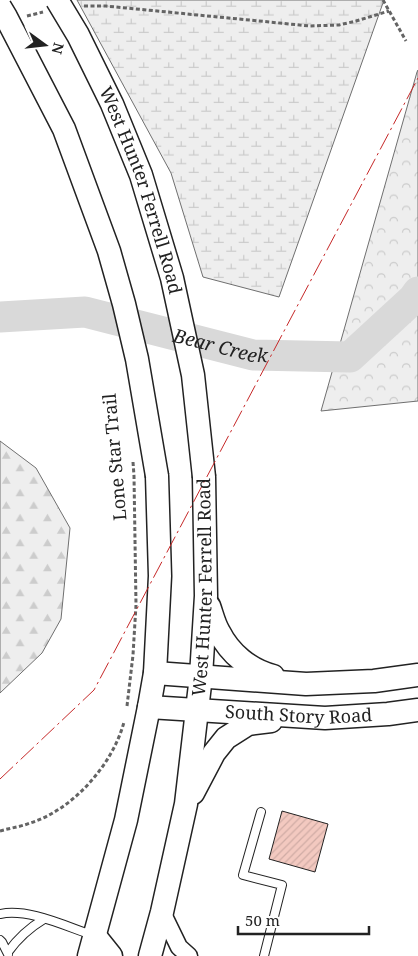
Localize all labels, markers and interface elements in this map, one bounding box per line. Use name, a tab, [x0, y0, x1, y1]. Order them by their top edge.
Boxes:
north arrow	[20, 20, 70, 70]
text: N	[47, 41, 69, 56]
street label: West Hunter Ferrell Road	[94, 82, 188, 296]
water label: Bear Creek	[169, 322, 269, 369]
street label: Lone Star Trail	[96, 392, 132, 522]
street label: West Hunter Ferrell Road	[186, 478, 217, 698]
street label: South Story Road	[224, 699, 373, 729]
scale bar	[238, 904, 369, 936]
text: 50 m	[245, 910, 280, 930]

